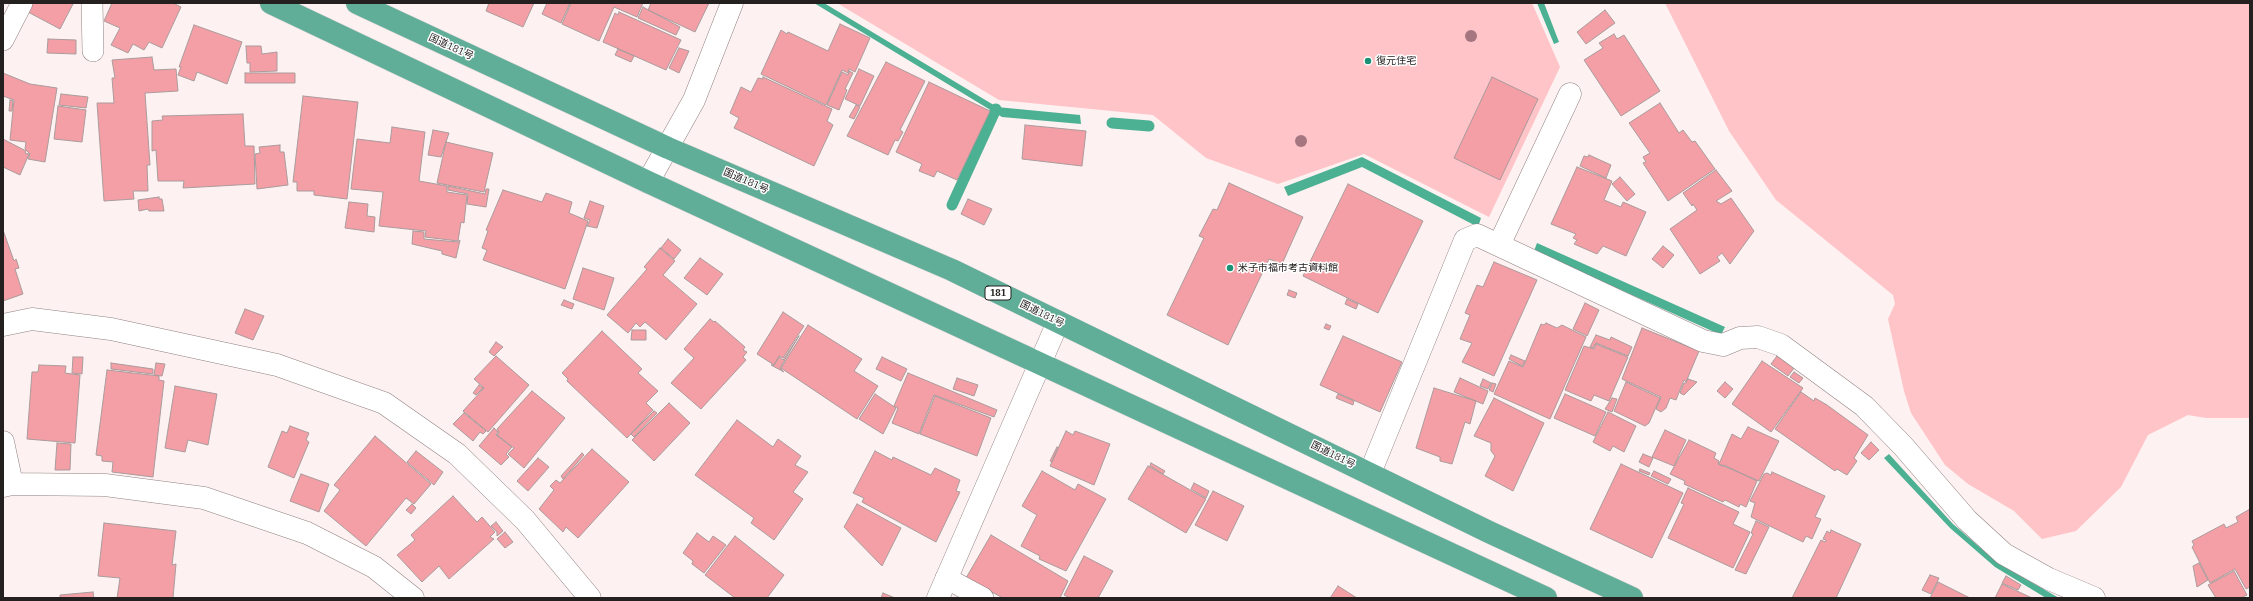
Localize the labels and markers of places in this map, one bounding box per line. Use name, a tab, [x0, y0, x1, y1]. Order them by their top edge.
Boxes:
place label: 復元住宅	[1376, 55, 1416, 67]
marker: 復元住宅	[1363, 56, 1373, 66]
place label: 米子市福市考古資料館	[1238, 262, 1338, 274]
marker: 米子市福市考古資料館	[1225, 263, 1235, 273]

